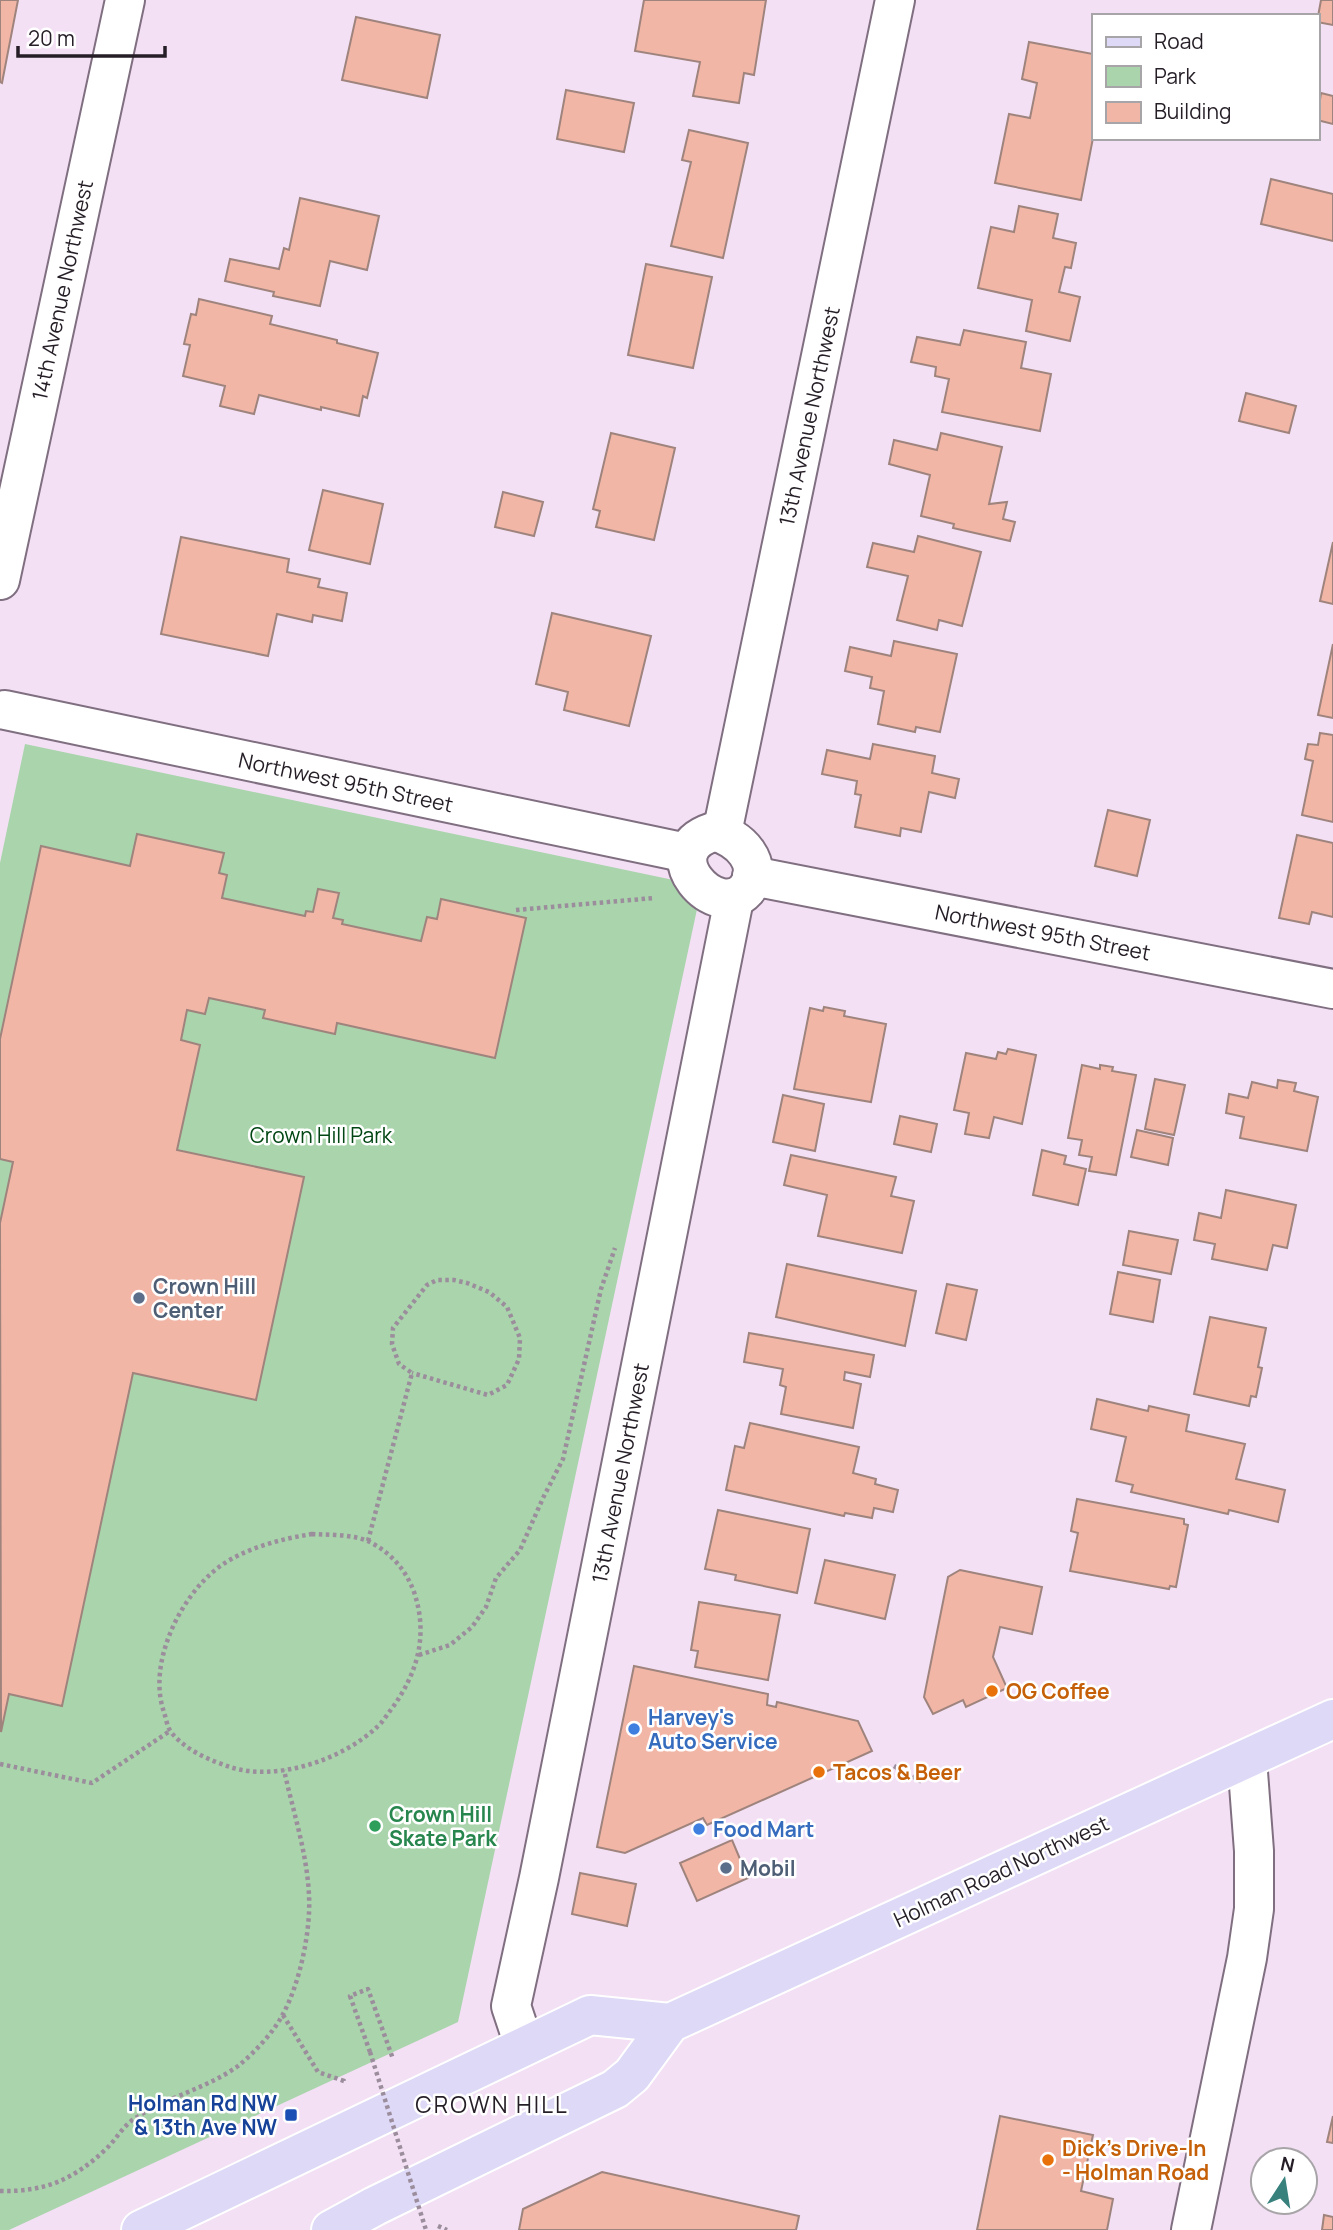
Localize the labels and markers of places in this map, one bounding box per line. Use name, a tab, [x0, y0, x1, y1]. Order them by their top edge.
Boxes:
place label: Crown Hill Center	[153, 1272, 256, 1324]
marker: Crown Hill Center	[131, 1290, 147, 1306]
place label: OG Coffee	[1006, 1677, 1110, 1705]
marker: OG Coffee	[984, 1683, 1000, 1699]
place label: Harvey's Auto Service	[648, 1703, 778, 1755]
marker: Harvey's Auto Service	[626, 1721, 642, 1737]
place label: Tacos & Beer	[833, 1758, 962, 1786]
marker: Tacos & Beer	[811, 1764, 827, 1780]
place label: Crown Hill Skate Park	[389, 1800, 497, 1852]
place label: Food Mart	[713, 1815, 814, 1843]
marker: Crown Hill Skate Park	[367, 1818, 383, 1834]
marker: Food Mart	[691, 1821, 707, 1837]
place label: Mobil	[740, 1854, 796, 1882]
marker: Mobil	[718, 1860, 734, 1876]
place label: Holman Rd NW & 13th Ave NW	[128, 2089, 278, 2141]
marker: Holman Rd NW & 13th Ave NW	[283, 2107, 299, 2123]
place label: Dick's Drive-In - Holman Road	[1062, 2134, 1209, 2186]
marker: Dick's Drive-In - Holman Road	[1040, 2152, 1056, 2168]

